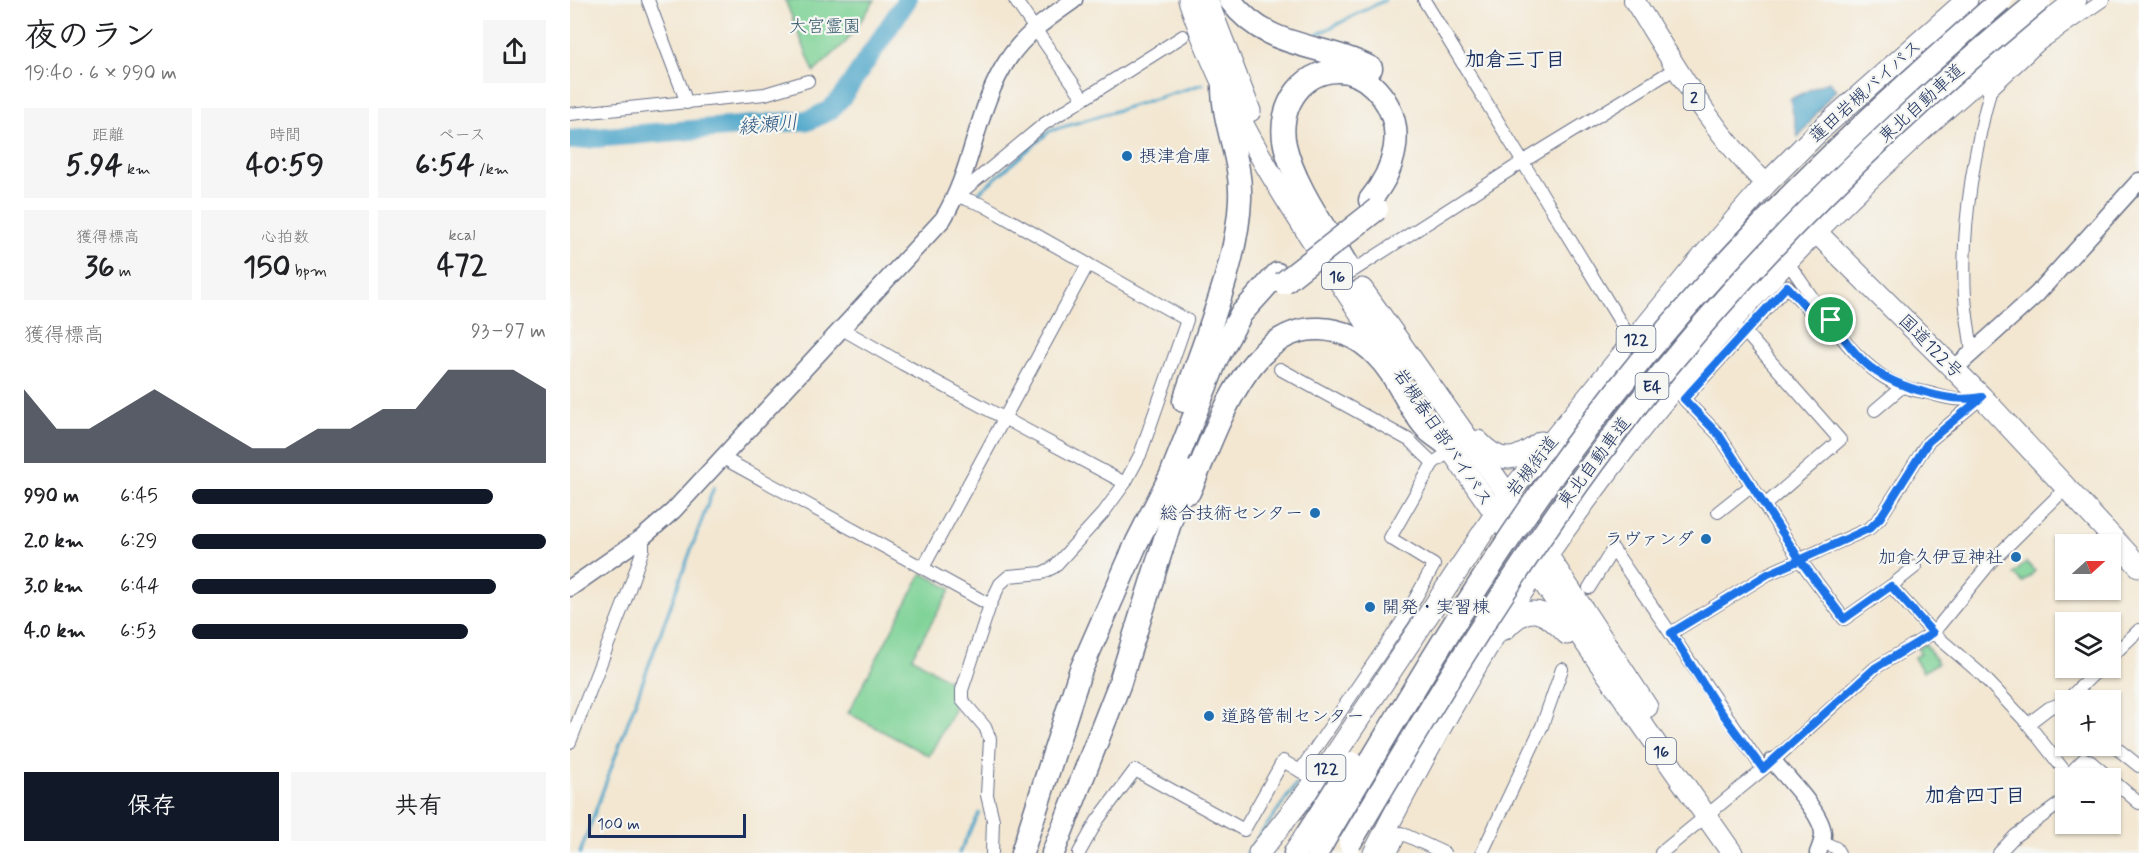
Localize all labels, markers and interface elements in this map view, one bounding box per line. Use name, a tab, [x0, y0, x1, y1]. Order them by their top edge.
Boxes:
text: 夜のラン	[24, 15, 156, 59]
park label: 大宮霊園	[789, 15, 861, 39]
button: share	[483, 20, 546, 83]
street label: 蓮田岩槻バイパス	[1804, 35, 1927, 149]
district label: 加倉三丁目	[1465, 47, 1565, 74]
street label: 東北自動車道	[1874, 59, 1970, 149]
text: 19:40 · 6 × 990 m	[24, 60, 177, 87]
road number: 2	[1684, 84, 1704, 110]
water label: 綾瀬川	[737, 109, 799, 142]
text: 距離	[92, 125, 124, 146]
text: 時間	[269, 125, 301, 146]
text: ペース	[438, 125, 486, 146]
place label: 摂津倉庫	[1139, 145, 1211, 169]
text: 5.94	[66, 146, 123, 185]
text: 40:59	[246, 146, 324, 185]
text: 6:54	[415, 146, 474, 185]
marker: 摂津倉庫	[1120, 149, 1134, 163]
text: km	[123, 159, 150, 180]
text: /km	[474, 159, 509, 180]
text: kcal	[449, 225, 475, 246]
text: 獲得標高	[76, 227, 140, 248]
text: 心拍数	[261, 227, 309, 248]
text: 472	[437, 246, 487, 285]
text: 36	[84, 248, 115, 287]
text: 150	[243, 248, 290, 287]
text: m	[115, 261, 132, 282]
text: bpm	[290, 261, 327, 282]
road number: 16	[1322, 263, 1352, 289]
pin	[1805, 294, 1856, 345]
icon: arrive	[1814, 303, 1847, 336]
street label: 国道122号	[1893, 309, 1968, 384]
text: 93–97 m	[471, 318, 546, 345]
text: 獲得標高	[24, 322, 104, 349]
road number: 122	[1616, 326, 1656, 352]
street label: 岩槻春日部バイパス	[1387, 364, 1497, 511]
road number: E4	[1636, 373, 1668, 399]
street label: 東北自動車道	[1553, 412, 1637, 513]
street label: 岩槻街道	[1501, 431, 1564, 502]
text: 990 m	[24, 483, 79, 510]
text: 6:45	[120, 483, 158, 510]
place label: 総合技術センター	[1160, 502, 1303, 526]
marker: 総合技術センター	[1308, 506, 1322, 520]
text: 2.0 km	[24, 528, 84, 555]
text: 6:29	[120, 528, 157, 555]
place label: ラヴァンダ	[1605, 528, 1694, 552]
marker: ラヴァンダ	[1699, 532, 1713, 546]
north arrow	[2055, 534, 2121, 600]
map controls	[2055, 534, 2121, 834]
place label: 加倉久伊豆神社	[1878, 546, 2004, 570]
marker: 加倉久伊豆神社	[2009, 550, 2023, 564]
text: 3.0 km	[24, 573, 83, 600]
text: 6:44	[120, 573, 159, 600]
place label: 開発・実習棟	[1382, 596, 1490, 620]
marker: 開発・実習棟	[1363, 600, 1377, 614]
button: layers	[2055, 612, 2121, 678]
text: 4.0 km	[24, 618, 86, 645]
text: 6:53	[120, 618, 156, 645]
button: +	[2055, 690, 2121, 756]
place label: 道路管制センター	[1221, 705, 1364, 729]
marker: 道路管制センター	[1202, 709, 1216, 723]
road number: 16	[1646, 738, 1676, 764]
road number: 122	[1306, 755, 1346, 781]
button: −	[2055, 768, 2121, 834]
button: 保存	[24, 772, 279, 841]
button: 共有	[291, 772, 546, 841]
district label: 加倉四丁目	[1925, 783, 2025, 810]
scale bar	[588, 811, 746, 838]
text: 100 m	[597, 814, 640, 835]

